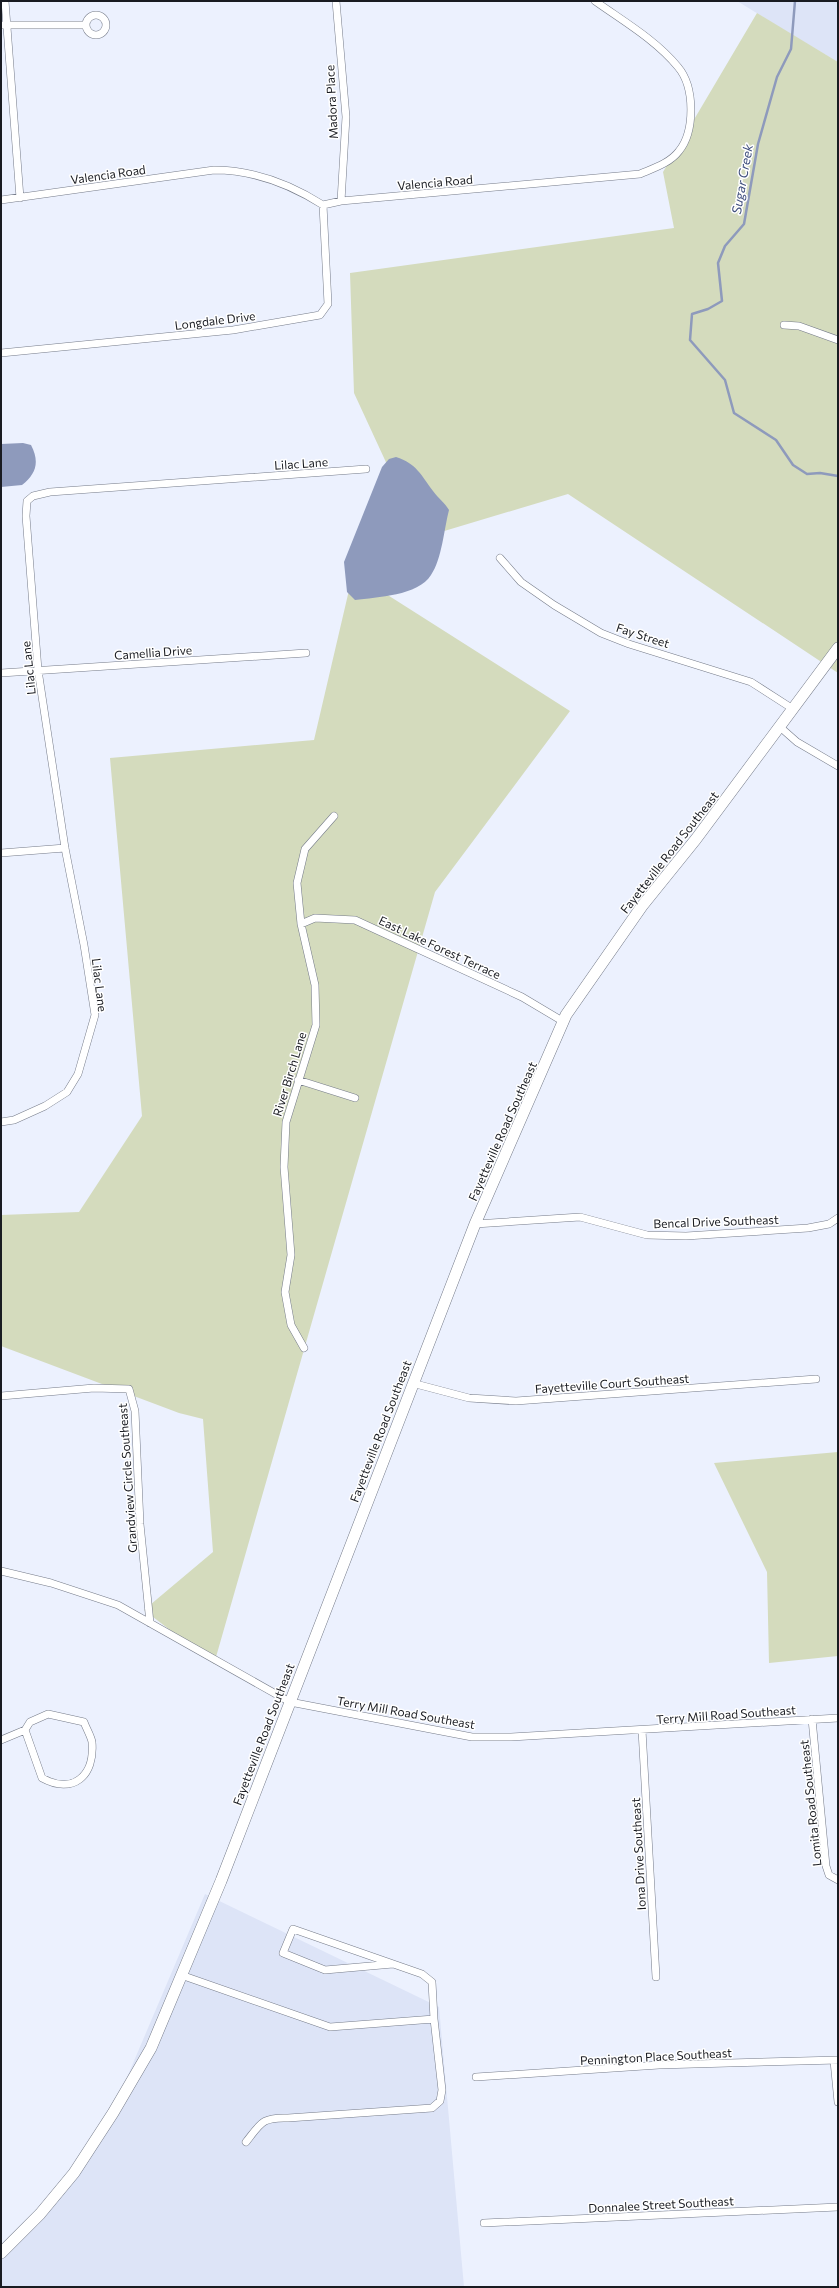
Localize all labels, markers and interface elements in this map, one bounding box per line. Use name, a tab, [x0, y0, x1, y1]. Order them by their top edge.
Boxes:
street label: Madora Place	[322, 65, 340, 139]
water label: Sugar Creek	[728, 142, 756, 215]
street label: Valencia Road	[70, 162, 147, 186]
street label: Valencia Road	[397, 172, 473, 192]
street label: Longdale Drive	[174, 308, 256, 332]
street label: Lilac Lane	[274, 454, 328, 472]
street label: Fay Street	[615, 620, 671, 650]
street label: Lilac Lane	[18, 640, 38, 696]
street label: Camellia Drive	[114, 642, 192, 662]
street label: Fayetteville Road Southeast	[617, 788, 721, 916]
street label: East Lake Forest Terrace	[377, 913, 503, 981]
street label: Lilac Lane	[90, 957, 110, 1013]
street label: River Birch Lane	[270, 1030, 308, 1118]
street label: Fayetteville Road Southeast	[465, 1059, 539, 1203]
street label: Bencal Drive Southeast	[653, 1212, 779, 1230]
street label: Fayetteville Road Southeast	[346, 1358, 414, 1504]
street label: Fayetteville Court Southeast	[534, 1371, 690, 1395]
street label: Grandview Circle Southeast	[115, 1403, 139, 1553]
street label: Fayetteville Road Southeast	[229, 1661, 297, 1807]
street label: Terry Mill Road Southeast	[336, 1693, 476, 1731]
street label: Terry Mill Road Southeast	[656, 1702, 796, 1726]
street label: Lomita Road Southeast	[796, 1739, 824, 1867]
street label: Iona Drive Southeast	[628, 1797, 648, 1911]
street label: Pennington Place Southeast	[580, 2045, 732, 2067]
street label: Donnalee Street Southeast	[588, 2193, 734, 2215]

